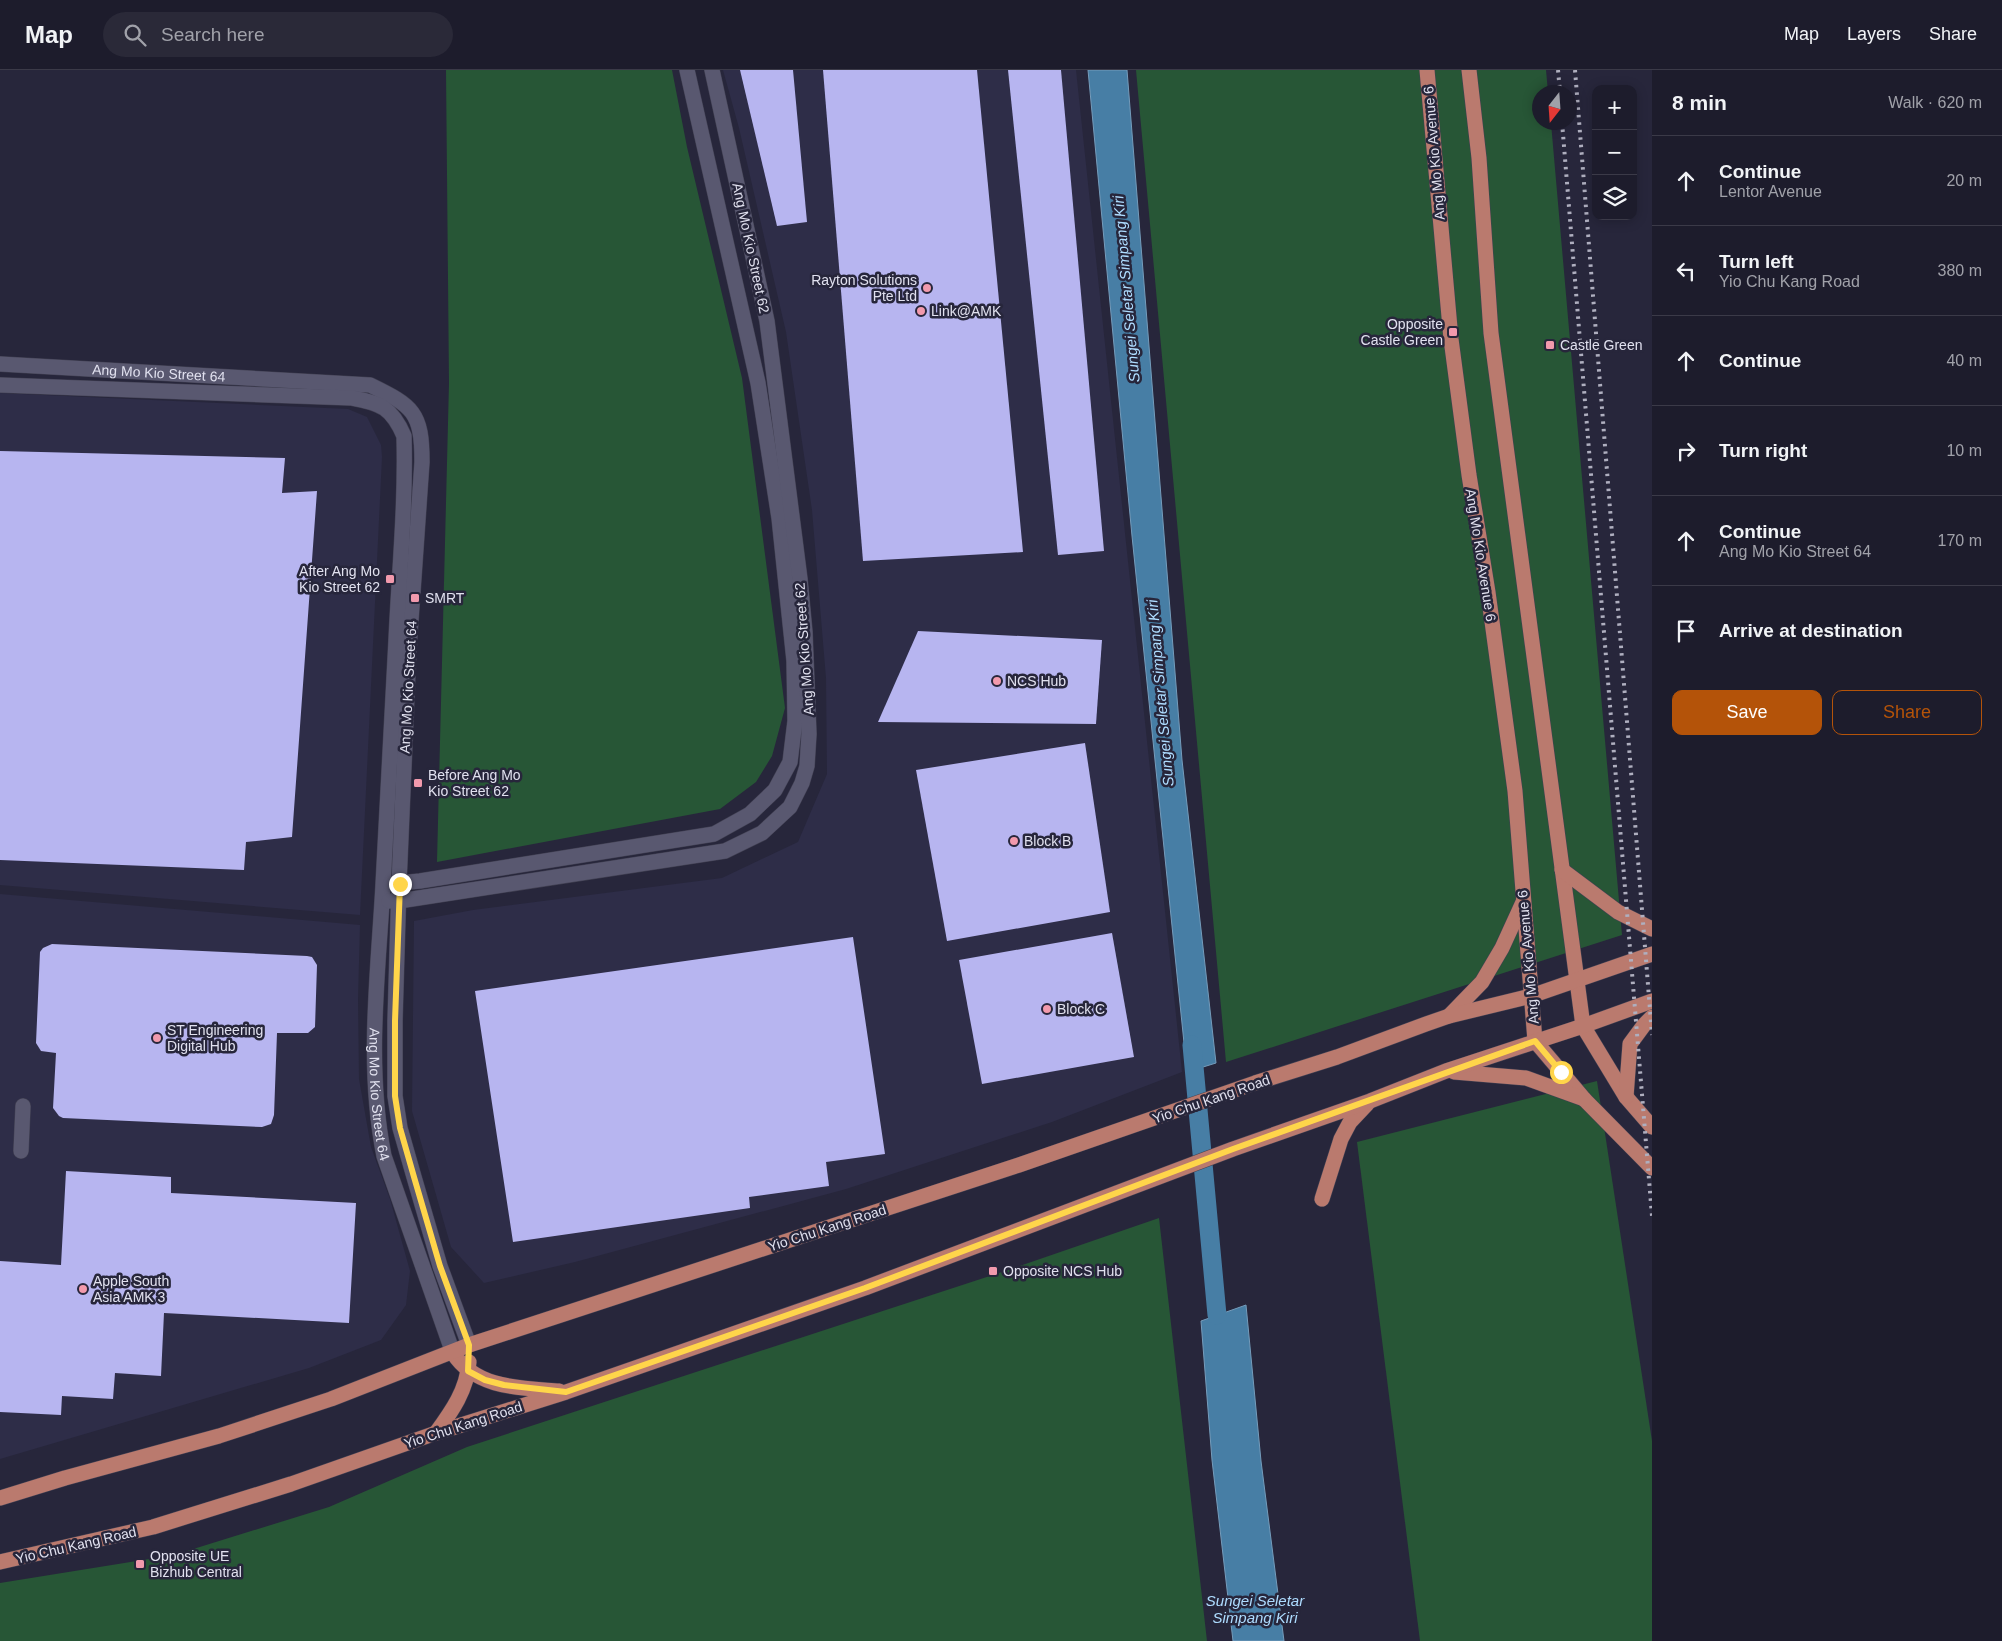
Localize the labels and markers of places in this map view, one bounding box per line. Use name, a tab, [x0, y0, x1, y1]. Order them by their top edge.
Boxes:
place label: Rayton Solutions Pte Ltd	[811, 272, 917, 304]
marker: Rayton Solutions Pte Ltd	[921, 282, 933, 294]
place label: Link@AMK	[931, 303, 1002, 319]
marker: Link@AMK	[915, 305, 927, 317]
place label: Opposite Castle Green	[1361, 316, 1443, 348]
marker: Opposite Castle Green	[1447, 326, 1459, 338]
place label: Castle Green	[1560, 337, 1642, 353]
marker: Castle Green	[1544, 339, 1556, 351]
place label: After Ang Mo Kio Street 62	[299, 563, 380, 595]
marker: After Ang Mo Kio Street 62	[384, 573, 396, 585]
place label: SMRT	[425, 590, 465, 606]
marker: SMRT	[409, 592, 421, 604]
place label: NCS Hub	[1007, 673, 1066, 689]
marker: NCS Hub	[991, 675, 1003, 687]
place label: Before Ang Mo Kio Street 62	[428, 767, 521, 799]
marker: Before Ang Mo Kio Street 62	[412, 777, 424, 789]
place label: Block B	[1024, 833, 1071, 849]
marker: Block B	[1008, 835, 1020, 847]
place label: Block C	[1057, 1001, 1105, 1017]
marker: Block C	[1041, 1003, 1053, 1015]
place label: ST Engineering Digital Hub	[167, 1022, 263, 1054]
marker: ST Engineering Digital Hub	[151, 1032, 163, 1044]
place label: Opposite NCS Hub	[1003, 1263, 1122, 1279]
marker: Opposite NCS Hub	[987, 1265, 999, 1277]
place label: Apple South Asia AMK 3	[93, 1273, 169, 1305]
marker: Apple South Asia AMK 3	[77, 1283, 89, 1295]
place label: Opposite UE Bizhub Central	[150, 1548, 242, 1580]
marker: Opposite UE Bizhub Central	[134, 1558, 146, 1570]

